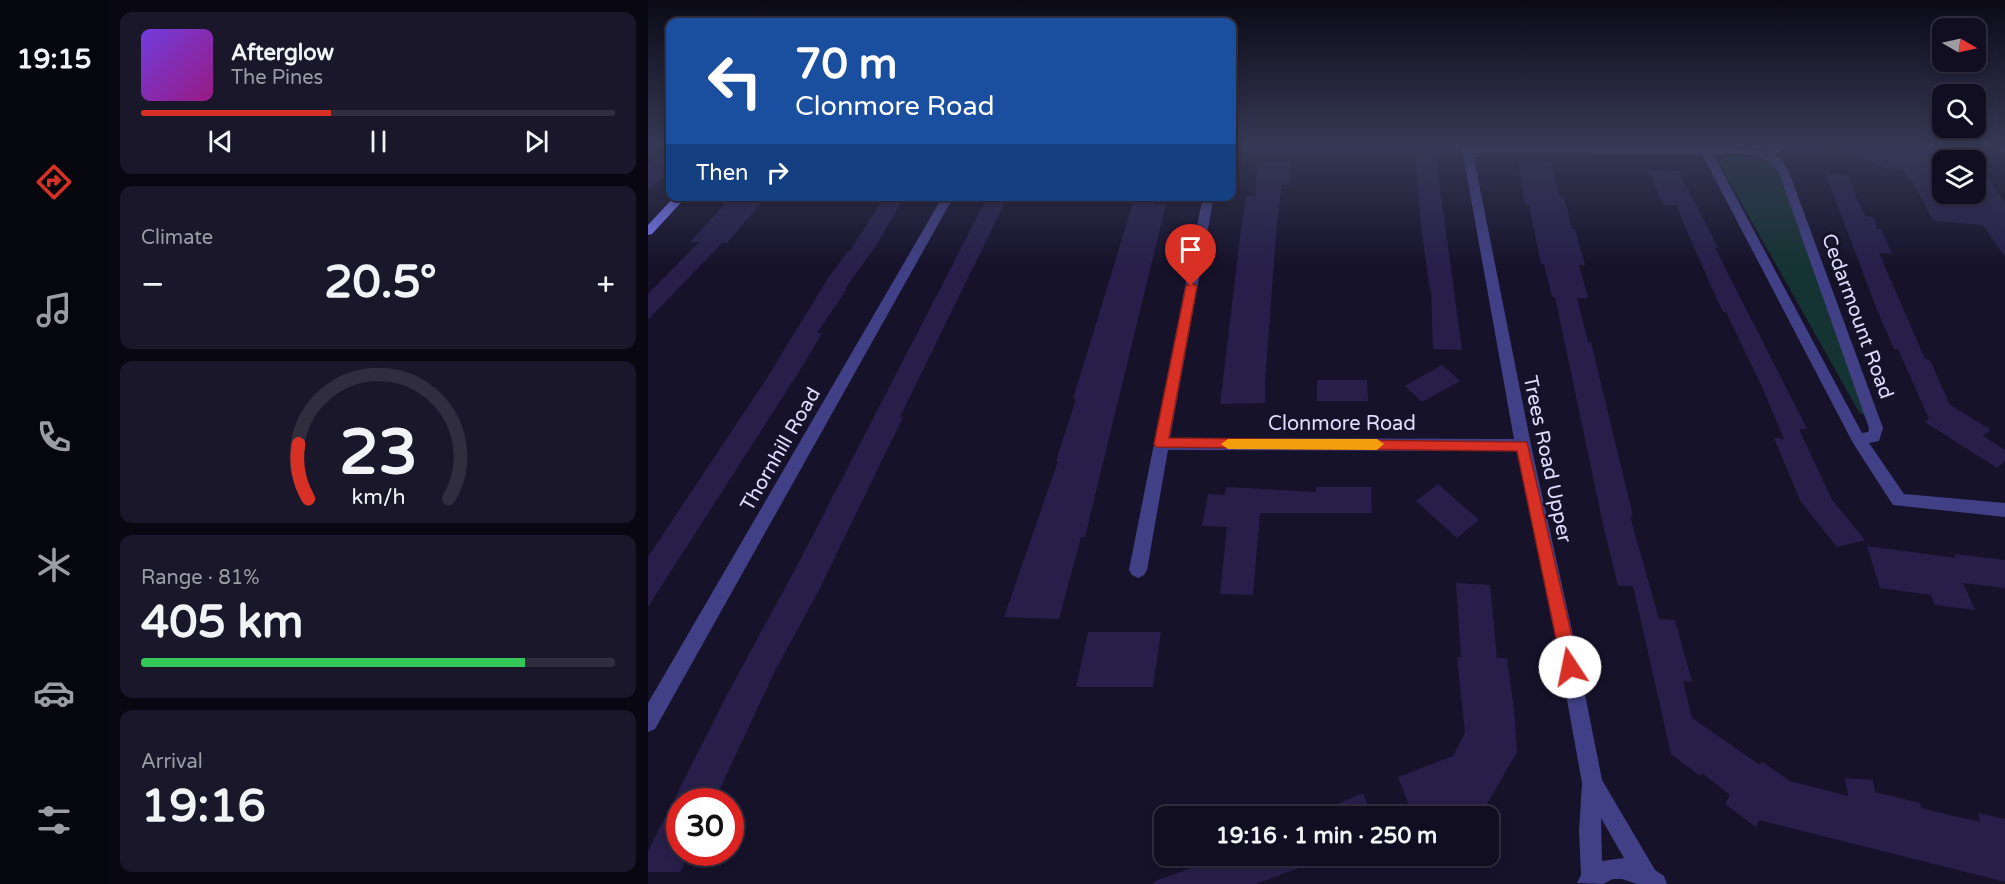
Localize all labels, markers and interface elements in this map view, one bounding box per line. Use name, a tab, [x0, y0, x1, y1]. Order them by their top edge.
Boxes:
north arrow	[1932, 18, 1986, 72]
map controls	[1932, 18, 1986, 204]
text: 70 m	[795, 39, 897, 90]
text: Afterglow	[231, 40, 334, 66]
icon: left	[696, 42, 774, 120]
text: 19:15	[17, 43, 91, 76]
text: The Pines	[231, 66, 323, 90]
button: search	[1932, 84, 1986, 138]
text: Clonmore Road	[795, 90, 995, 123]
icon: previous	[204, 125, 237, 158]
icon: pause	[362, 125, 395, 158]
icon: next	[520, 125, 553, 158]
button: layers	[1932, 150, 1986, 204]
icon: right	[761, 156, 794, 189]
text: Then	[696, 160, 749, 186]
icon: directions	[33, 161, 75, 203]
pin	[1165, 224, 1216, 286]
text: Climate	[141, 226, 213, 250]
street label: Cedarmount Road	[1816, 230, 1898, 402]
icon: arrive	[1174, 233, 1207, 266]
text: 20.5°	[324, 256, 437, 310]
text: −	[141, 265, 165, 304]
text: +	[596, 265, 615, 304]
icon: music	[33, 289, 75, 331]
street label: Trees Road Upper	[1518, 373, 1577, 545]
street label: Thornhill Road	[736, 383, 826, 516]
street label: Clonmore Road	[1268, 412, 1416, 436]
icon: phone	[33, 416, 75, 458]
text: 23	[339, 416, 417, 491]
text: km/h	[351, 484, 405, 510]
icon: climate	[33, 544, 75, 586]
text: Range · 81%	[141, 566, 260, 590]
text: 405 km	[141, 596, 303, 650]
position arrow	[1538, 635, 1602, 699]
icon: car	[33, 672, 75, 714]
text: Arrival	[141, 750, 203, 774]
text: 19:16	[141, 780, 266, 834]
speed limit sign: 30	[666, 788, 744, 866]
icon: filters	[33, 799, 75, 841]
text: 19:16 · 1 min · 250 m	[1216, 823, 1437, 849]

